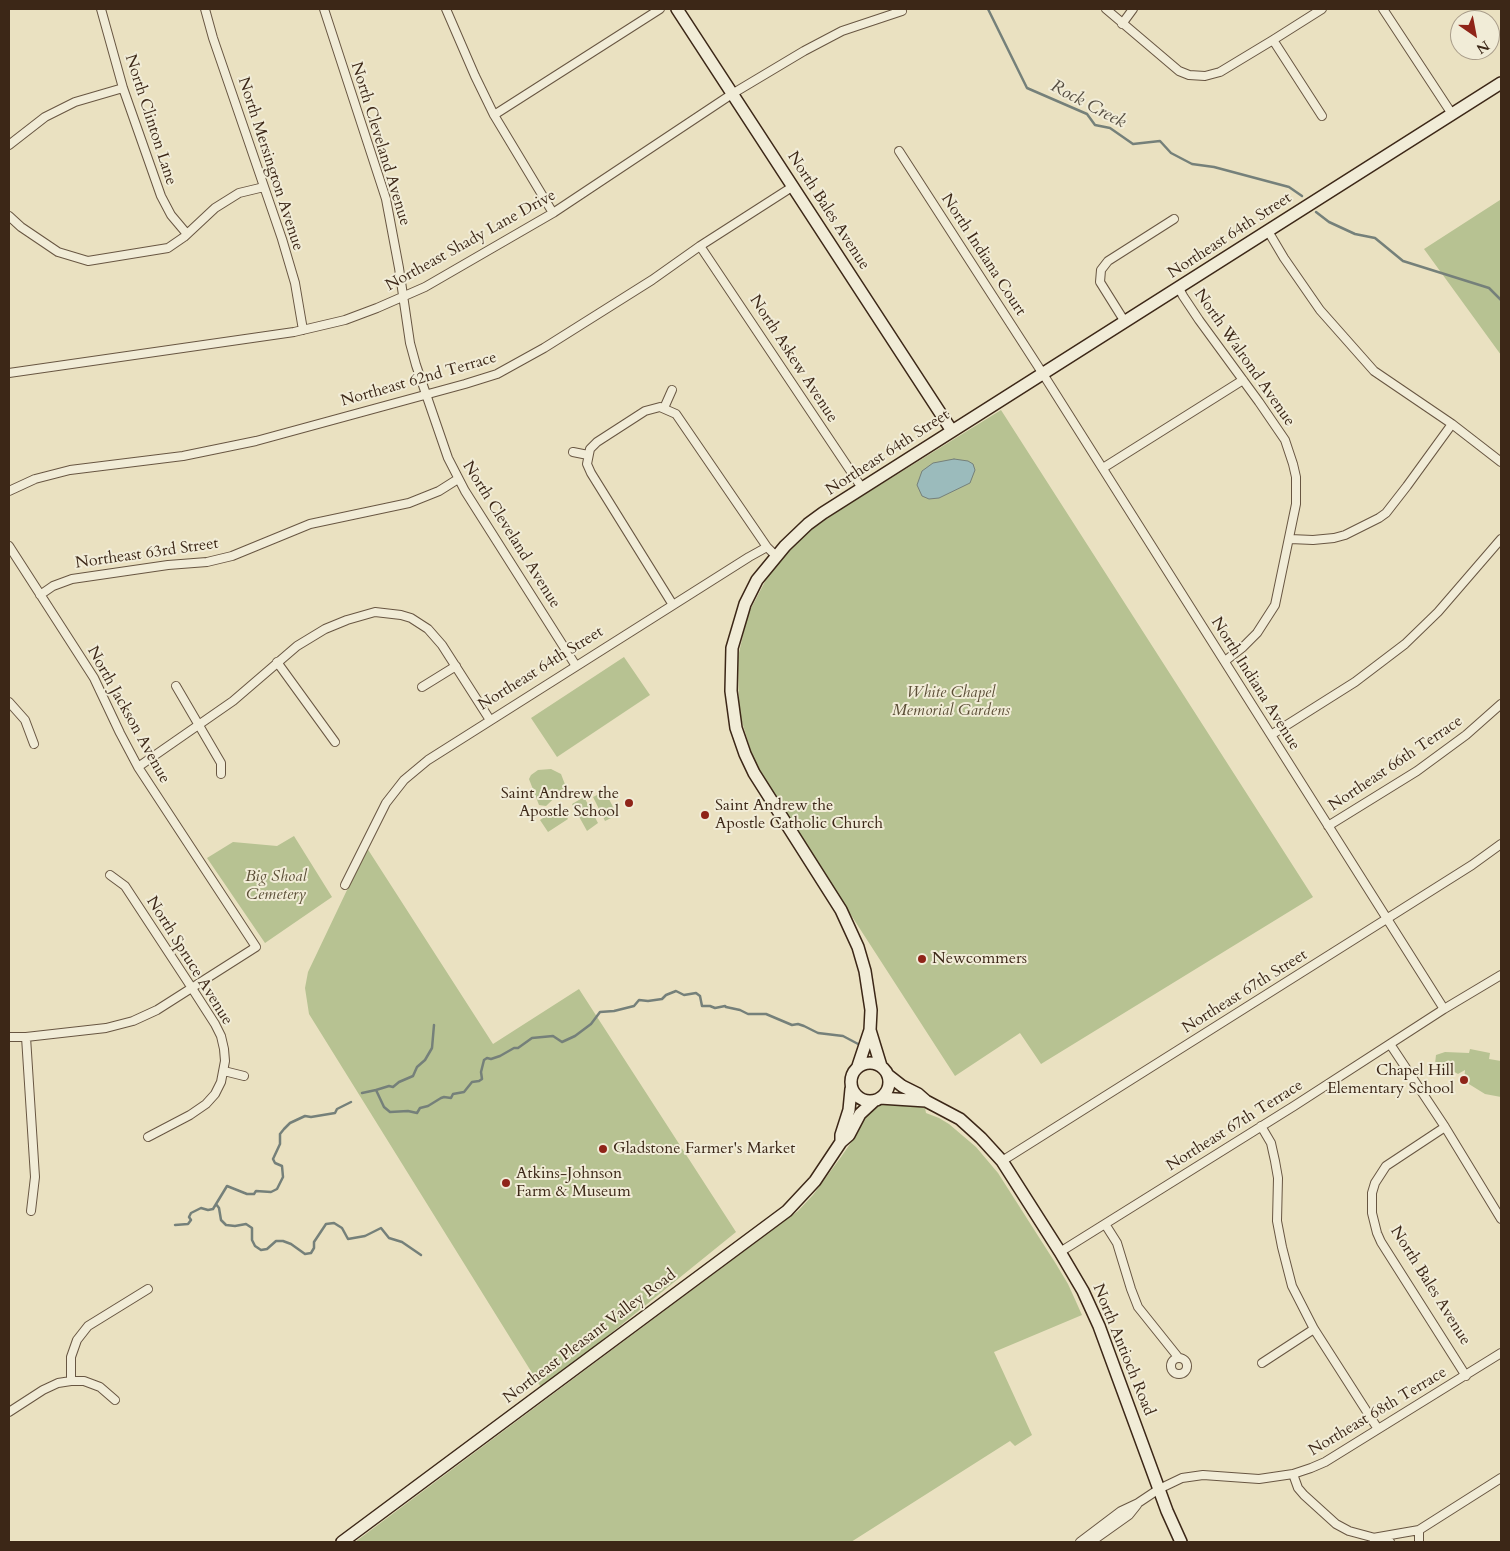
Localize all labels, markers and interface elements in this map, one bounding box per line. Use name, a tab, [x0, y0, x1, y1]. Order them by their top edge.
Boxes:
north arrow	[1450, 10, 1500, 60]
text: N	[1473, 36, 1493, 58]
street label: North Clinton Lane	[120, 52, 180, 188]
street label: North Cleveland Avenue	[346, 60, 414, 228]
street label: North Mersington Avenue	[233, 75, 307, 253]
water label: Rock Creek	[1047, 76, 1129, 134]
street label: North Bales Avenue	[783, 148, 873, 274]
street label: Northeast Shady Lane Drive	[382, 186, 560, 296]
street label: Northeast 64th Street	[1164, 189, 1296, 283]
street label: North Indiana Court	[936, 190, 1030, 320]
street label: North Walrond Avenue	[1189, 286, 1299, 430]
street label: North Askew Avenue	[745, 292, 841, 426]
street label: Northeast 62nd Terrace	[339, 349, 499, 411]
street label: Northeast 64th Street	[822, 406, 954, 500]
street label: North Cleveland Avenue	[458, 458, 564, 612]
street label: Northeast 63rd Street	[74, 534, 220, 574]
street label: North Indiana Avenue	[1206, 614, 1304, 754]
street label: Northeast 64th Street	[475, 623, 607, 715]
street label: North Jackson Avenue	[82, 643, 174, 787]
park label: White Chapel Memorial Gardens	[892, 683, 1010, 721]
street label: Northeast 66th Terrace	[1325, 712, 1467, 816]
place label: Saint Andrew the Apostle School	[501, 784, 619, 822]
place label: Saint Andrew the Apostle Catholic Church	[715, 796, 883, 834]
marker: Saint Andrew the Apostle School	[623, 797, 635, 809]
marker: Saint Andrew the Apostle Catholic Church	[699, 809, 711, 821]
park label: Big Shoal Cemetery	[245, 867, 307, 905]
street label: North Spruce Avenue	[142, 893, 236, 1029]
street label: Northeast 67th Street	[1179, 946, 1311, 1038]
place label: Newcommers	[932, 949, 1027, 969]
marker: Newcommers	[916, 953, 928, 965]
place label: Chapel Hill Elementary School	[1327, 1061, 1454, 1099]
marker: Chapel Hill Elementary School	[1458, 1074, 1470, 1086]
street label: Northeast 67th Terrace	[1163, 1076, 1307, 1176]
place label: Gladstone Farmer's Market	[613, 1139, 795, 1159]
marker: Gladstone Farmer's Market	[597, 1143, 609, 1155]
place label: Atkins-Johnson Farm & Museum	[516, 1164, 631, 1202]
marker: Atkins-Johnson Farm & Museum	[500, 1177, 512, 1189]
street label: North Bales Avenue	[1386, 1223, 1474, 1349]
street label: Northeast Pleasant Valley Road	[500, 1266, 680, 1408]
street label: North Antioch Road	[1088, 1281, 1158, 1419]
street label: Northeast 68th Terrace	[1306, 1363, 1450, 1461]

